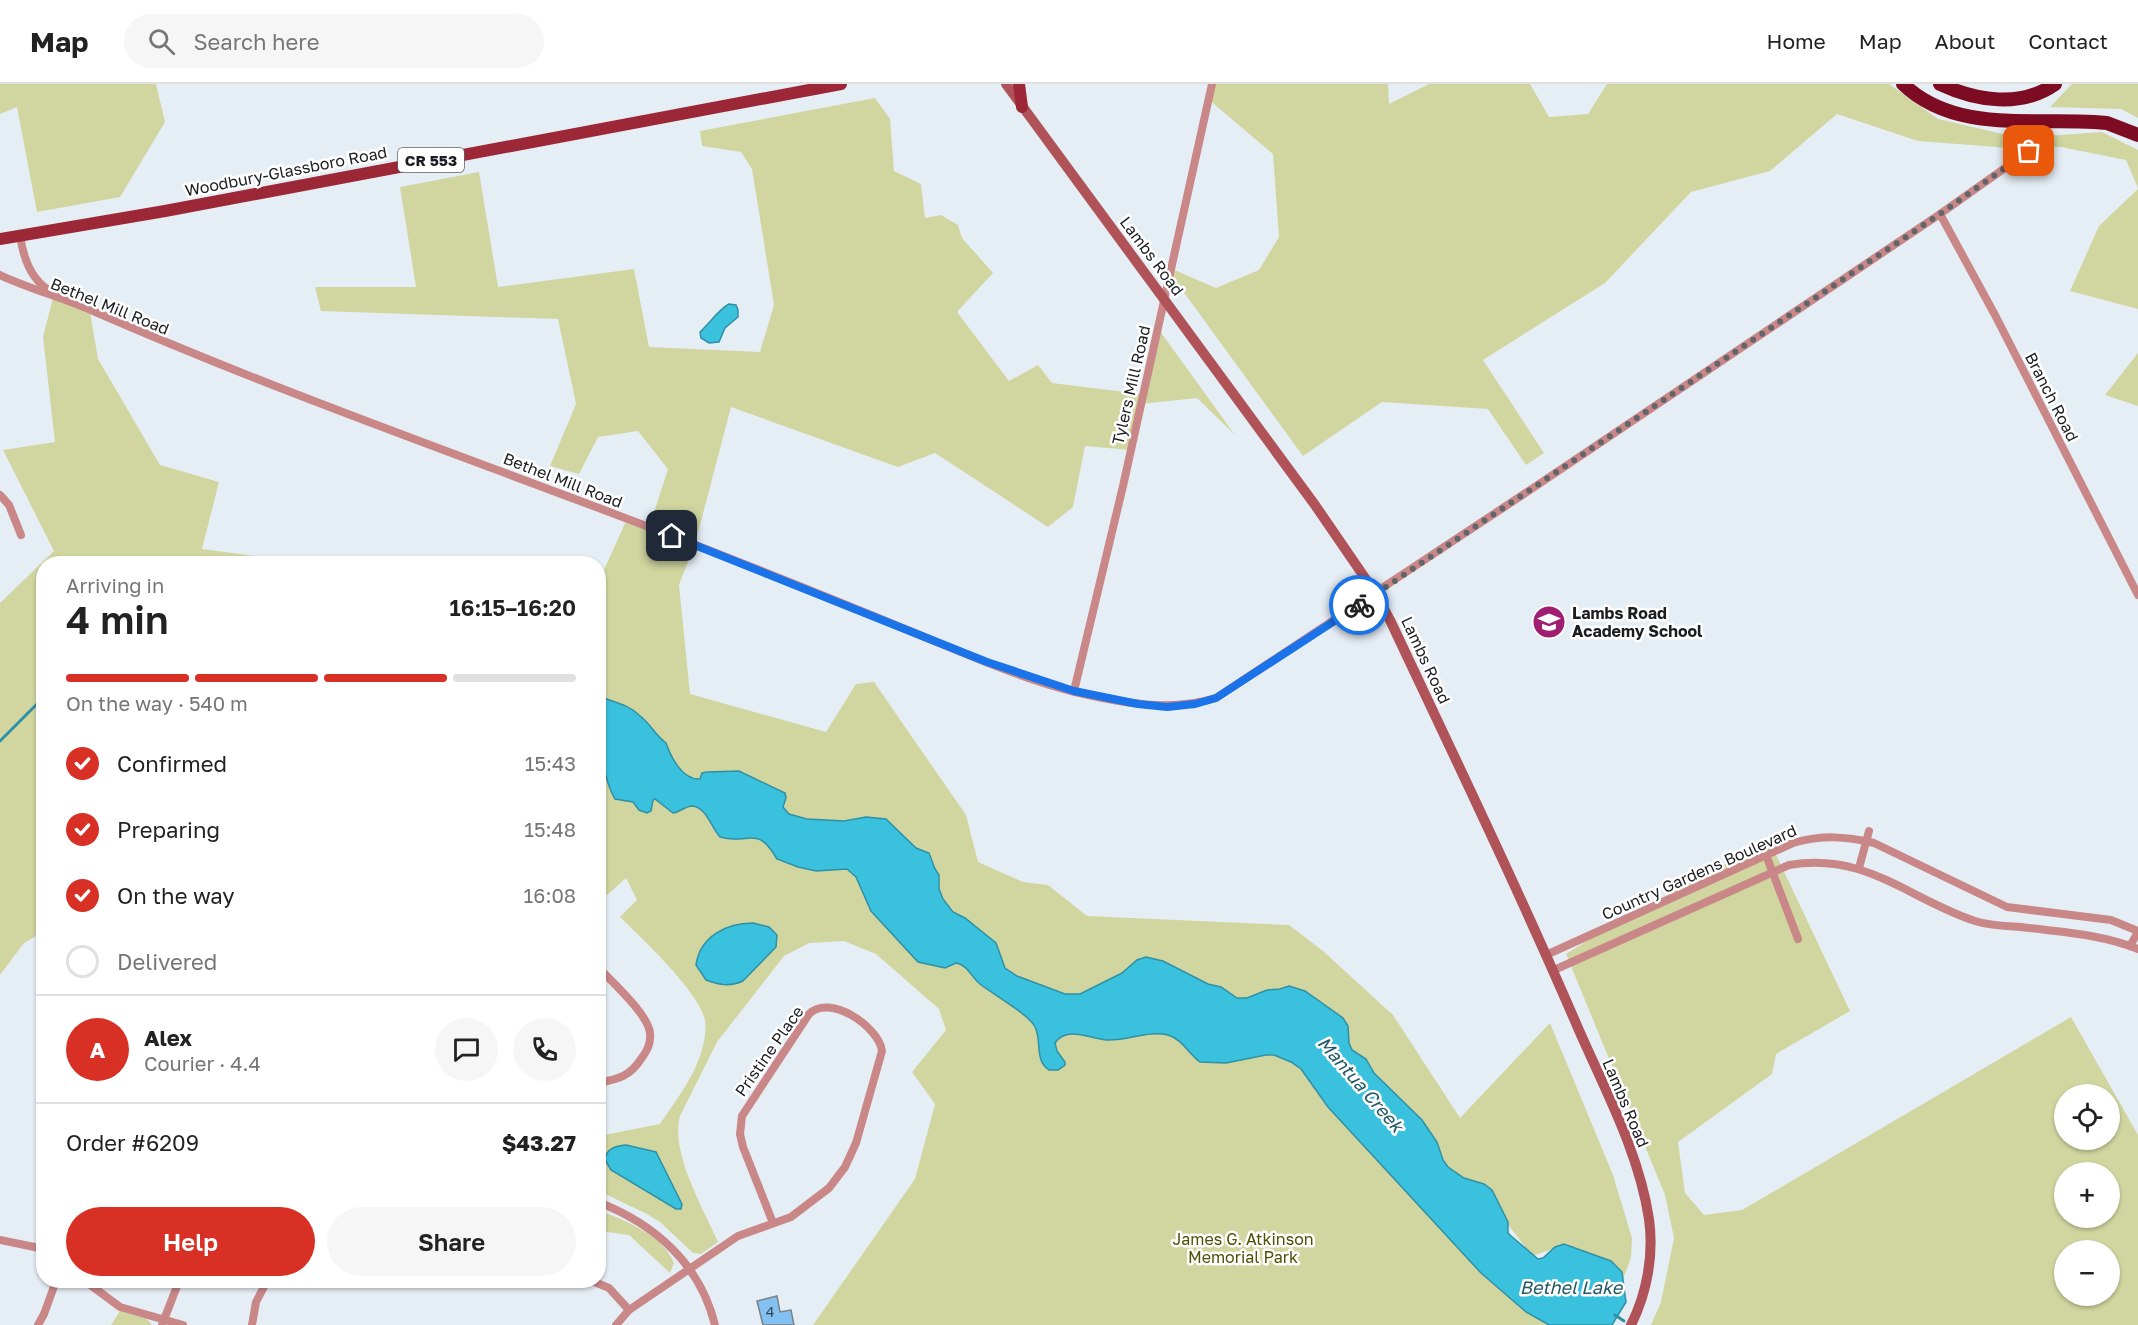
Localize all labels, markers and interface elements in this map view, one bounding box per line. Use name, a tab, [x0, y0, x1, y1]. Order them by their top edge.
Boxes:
search box	[124, 14, 544, 68]
text: Map	[30, 25, 88, 58]
icon: search	[145, 25, 178, 58]
text: Search here	[193, 28, 319, 55]
text: Home	[1766, 28, 1826, 54]
text: Map	[1859, 28, 1902, 54]
text: About	[1935, 28, 1995, 54]
text: Contact	[2028, 28, 2108, 54]
pin	[2003, 125, 2054, 176]
icon: bag	[2012, 134, 2045, 167]
street label: Woodbury-Glassboro Road	[183, 142, 389, 200]
road number: CR 553	[398, 148, 464, 172]
street label: Lambs Road	[1116, 212, 1188, 300]
street label: Bethel Mill Road	[48, 273, 172, 339]
street label: Tylers Mill Road	[1108, 323, 1154, 447]
street label: Branch Road	[2021, 349, 2083, 445]
street label: Bethel Mill Road	[501, 448, 625, 512]
pin	[646, 510, 697, 561]
icon: home	[655, 519, 688, 552]
text: Arriving in	[66, 573, 164, 597]
courier	[1329, 575, 1389, 635]
icon: bike	[1343, 589, 1376, 622]
text: 16:15–16:20	[450, 594, 576, 621]
text: 4 min	[66, 596, 169, 643]
place label: Lambs Road Academy School	[1572, 603, 1703, 641]
school or university icon: Lambs Road Academy School	[1531, 604, 1567, 640]
street label: Lambs Road	[1397, 613, 1455, 707]
text: On the way · 540 m	[66, 691, 248, 715]
icon: check	[66, 747, 99, 780]
text: Confirmed	[117, 750, 227, 777]
text: 15:43	[525, 751, 576, 775]
icon: check	[66, 813, 99, 846]
text: Preparing	[117, 816, 220, 843]
text: 15:48	[524, 817, 576, 841]
street label: Country Gardens Boulevard	[1598, 820, 1800, 924]
icon: check	[66, 879, 99, 912]
text: On the way	[117, 882, 235, 909]
text: 16:08	[524, 883, 576, 907]
text: Delivered	[117, 948, 217, 975]
street label: Pristine Place	[730, 1002, 808, 1100]
button: chat	[435, 1018, 498, 1081]
button: phone	[513, 1018, 576, 1081]
text: Alex	[144, 1024, 192, 1051]
water label: Mantua Creek	[1314, 1032, 1410, 1138]
text: A	[90, 1036, 105, 1063]
text: Courier · 4.4	[144, 1051, 261, 1075]
street label: Lambs Road	[1598, 1056, 1654, 1150]
map controls	[2054, 1084, 2120, 1306]
button: locate	[2054, 1084, 2120, 1150]
text: Order #6209	[66, 1129, 199, 1156]
text: $43.27	[502, 1129, 576, 1156]
button: +	[2054, 1162, 2120, 1228]
button: Help	[66, 1207, 315, 1276]
button: Share	[327, 1207, 576, 1276]
park label: James G. Atkinson Memorial Park	[1172, 1229, 1314, 1267]
button: −	[2054, 1240, 2120, 1306]
water label: Bethel Lake	[1520, 1276, 1624, 1298]
house number: 4	[766, 1303, 774, 1320]

